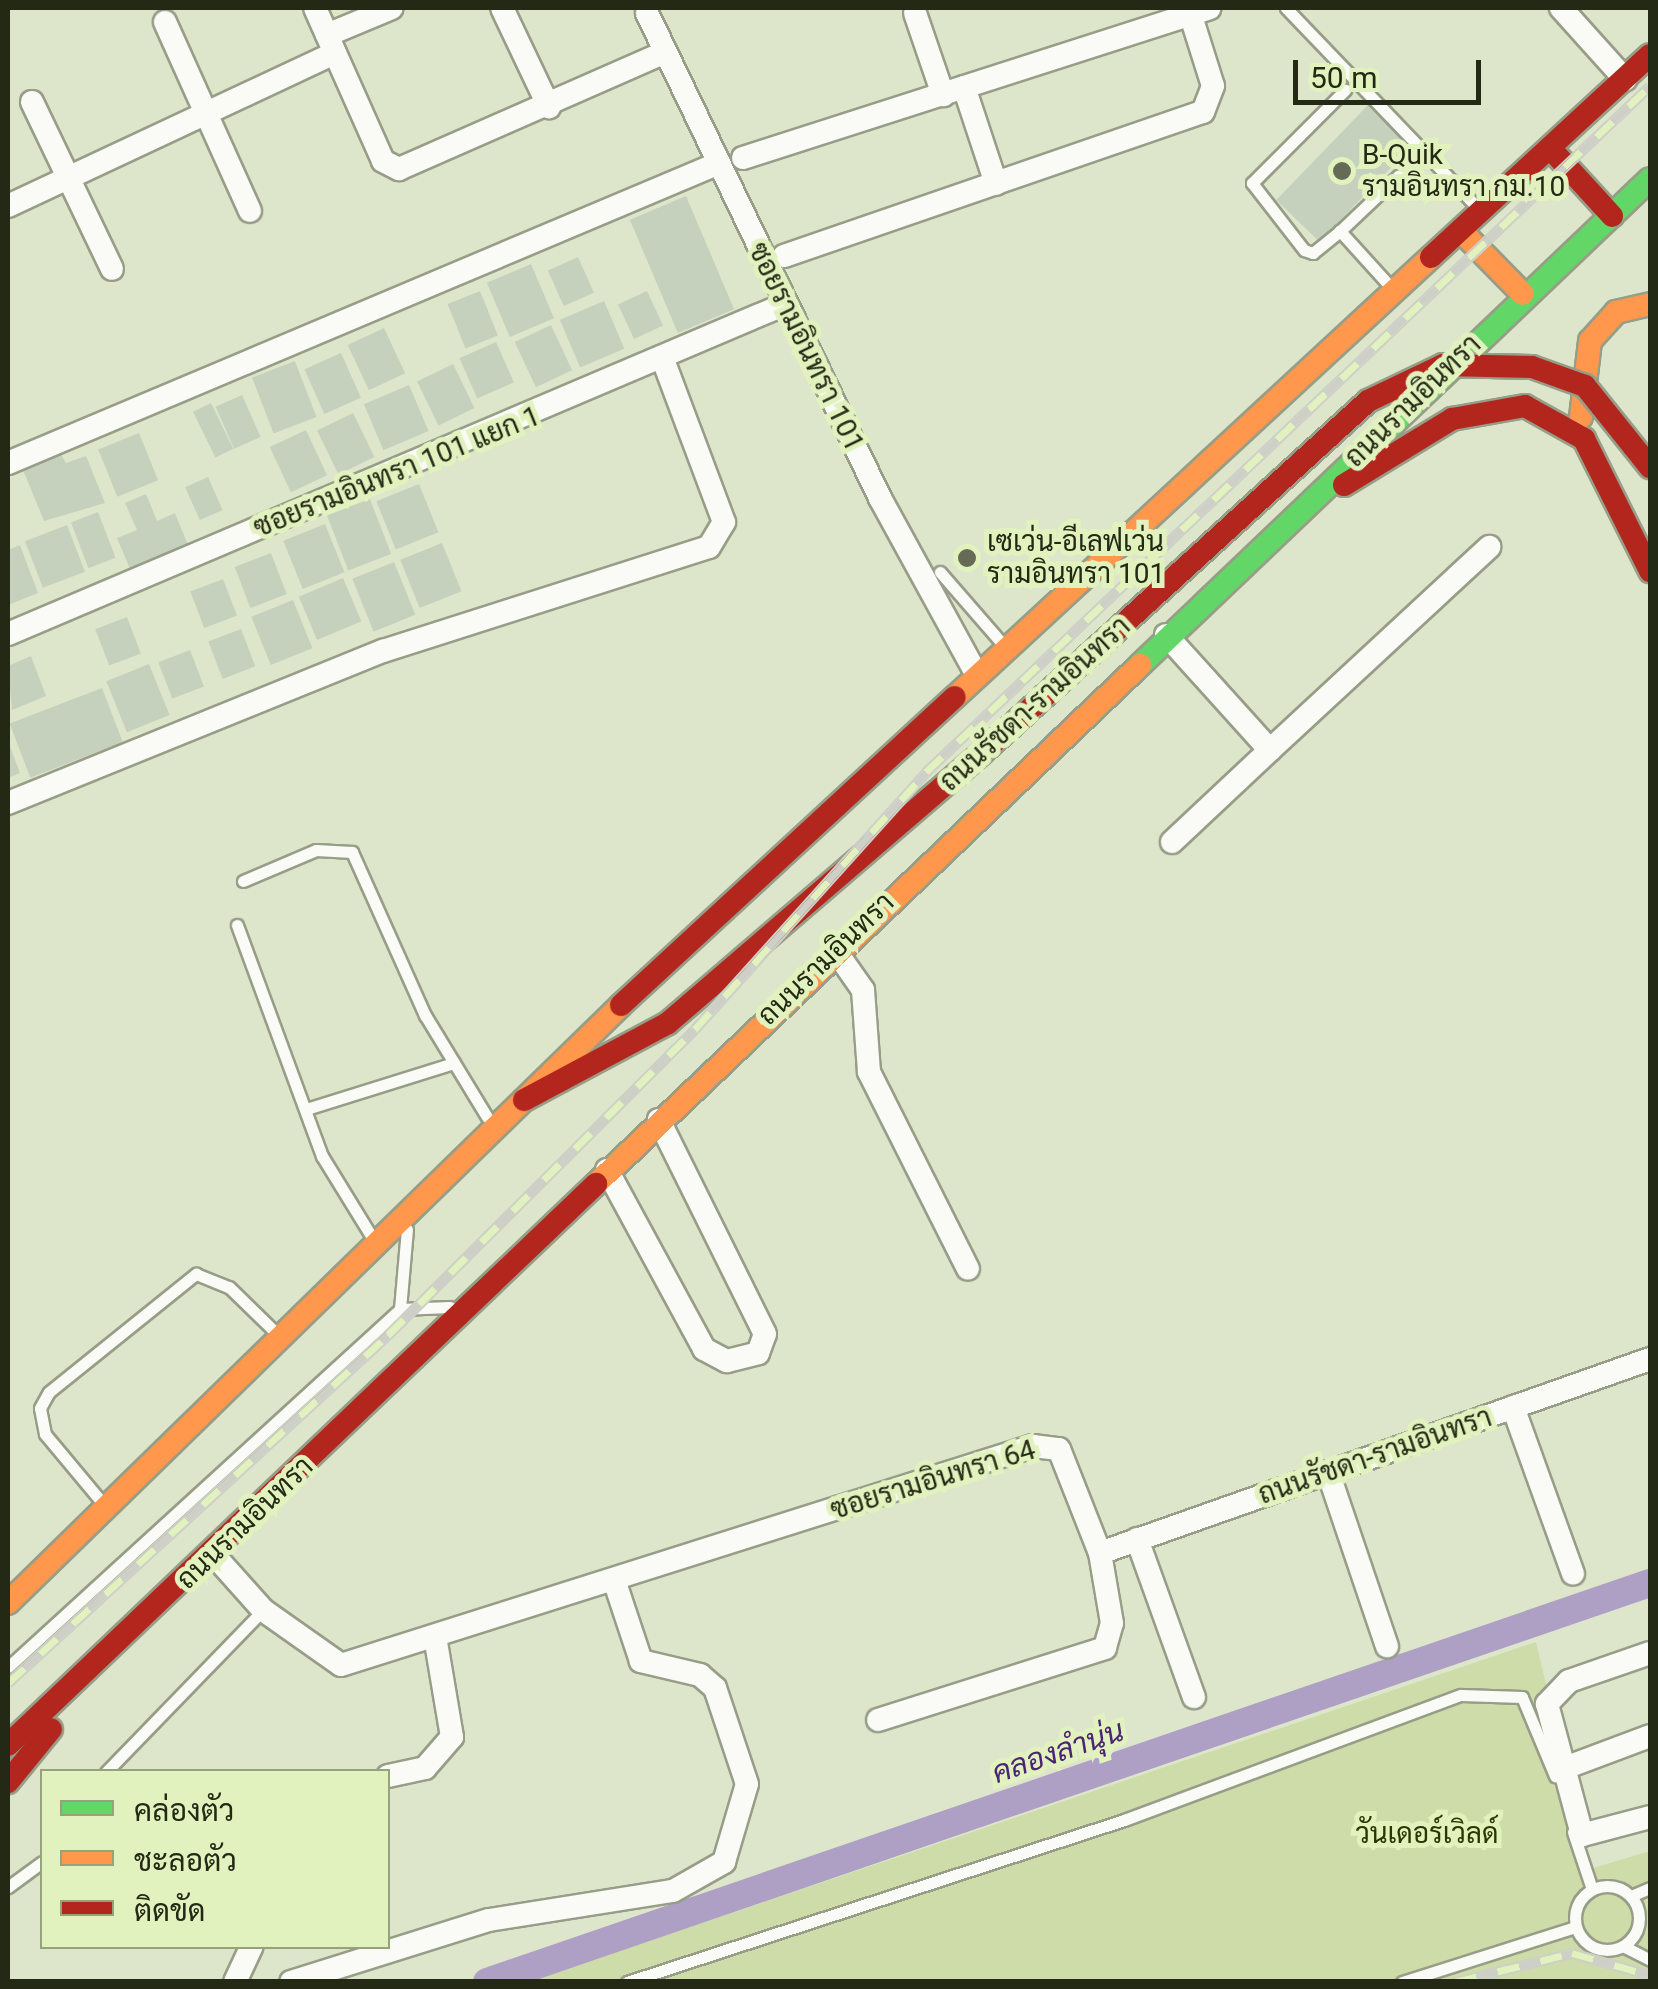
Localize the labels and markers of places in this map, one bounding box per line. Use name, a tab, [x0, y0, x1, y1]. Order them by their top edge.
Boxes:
place label: B-Quik รามอินทรา กม.10	[1362, 138, 1565, 204]
marker: B-Quik รามอินทรา กม.10	[1331, 160, 1353, 182]
place label: เซเว่น-อีเลฟเว่น รามอินทรา 101	[987, 525, 1165, 591]
marker: เซเว่น-อีเลฟเว่น รามอินทรา 101	[956, 547, 978, 569]

